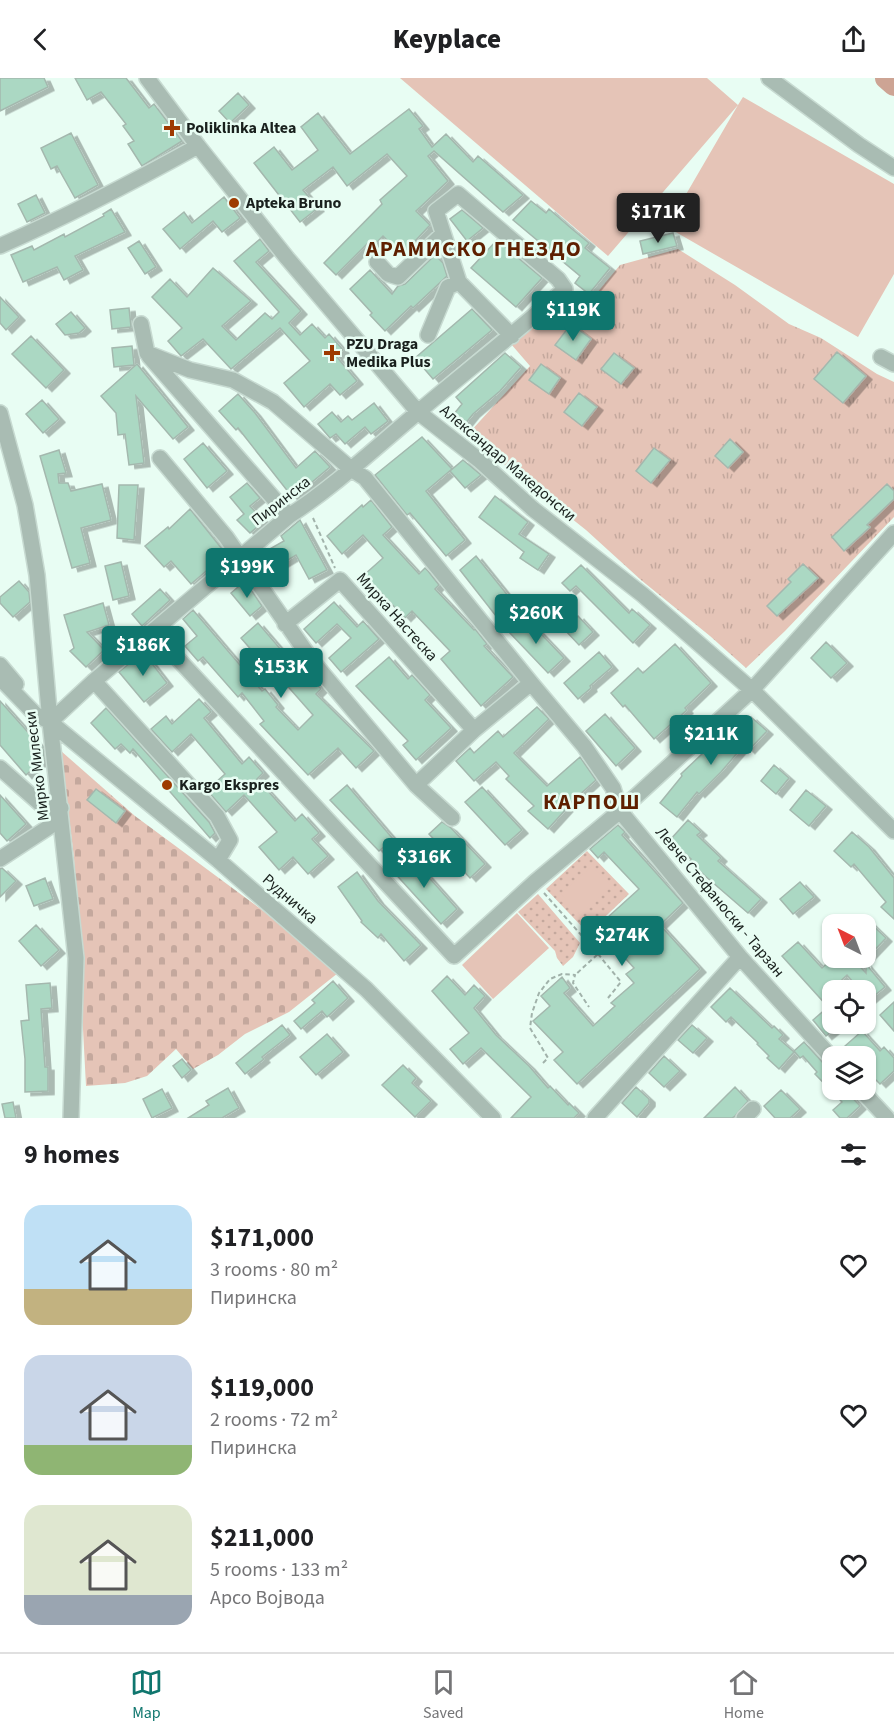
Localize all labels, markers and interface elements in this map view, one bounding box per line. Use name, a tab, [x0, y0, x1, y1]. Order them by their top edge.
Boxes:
text: Keyplace	[393, 20, 501, 59]
icon: back	[24, 23, 57, 56]
icon: share	[837, 23, 870, 56]
place label: Poliklinka Altea	[186, 117, 296, 139]
marker: Poliklinka Altea	[163, 119, 181, 137]
place label: Apteka Bruno	[245, 192, 342, 214]
pin: $171K	[616, 193, 700, 244]
marker: Apteka Bruno	[227, 196, 241, 210]
text: $171K	[631, 198, 685, 226]
district label: АРАМИСКО ГНЕЗДО	[365, 233, 582, 265]
pin: $119K	[531, 291, 615, 342]
text: $119K	[546, 296, 600, 324]
place label: PZU Draga Medika Plus	[346, 333, 431, 373]
marker: PZU Draga Medika Plus	[323, 344, 341, 362]
street label: Александар Македонски	[435, 399, 581, 527]
street label: Пиринска	[247, 471, 315, 531]
pin: $199K	[205, 548, 289, 599]
text: $199K	[220, 553, 274, 581]
street label: Мирка Настеска	[351, 568, 443, 666]
pin: $260K	[494, 594, 578, 645]
text: $260K	[509, 599, 563, 627]
pin: $186K	[101, 626, 185, 677]
text: $186K	[116, 631, 170, 659]
pin: $153K	[239, 648, 323, 699]
text: $153K	[254, 653, 308, 681]
street label: Мирко Милески	[19, 710, 55, 822]
pin: $211K	[669, 715, 753, 766]
text: $211K	[684, 720, 738, 748]
place label: Kargo Ekspres	[179, 774, 279, 796]
marker: Kargo Ekspres	[160, 778, 174, 792]
district label: КАРПОШ	[543, 786, 641, 818]
street label: Левче Стефаноски - Тарзан	[650, 822, 790, 982]
pin: $316K	[382, 838, 466, 889]
text: $316K	[397, 843, 451, 871]
street label: Рудничка	[258, 869, 322, 929]
north arrow	[822, 914, 876, 968]
map controls	[822, 914, 876, 1100]
pin: $274K	[580, 916, 664, 967]
text: $274K	[595, 921, 649, 949]
button: locate	[822, 980, 876, 1034]
button: layers	[822, 1046, 876, 1100]
text: 9 homes	[24, 1136, 119, 1173]
icon: filters	[837, 1138, 870, 1171]
text: $171,000	[210, 1219, 314, 1256]
icon: home	[72, 1229, 144, 1301]
icon: heart	[837, 1249, 870, 1282]
text: 3 rooms · 80 m²	[210, 1256, 338, 1284]
text: Пиринска	[210, 1284, 297, 1312]
text: $119,000	[210, 1369, 314, 1406]
icon: home	[72, 1379, 144, 1451]
icon: heart	[837, 1399, 870, 1432]
text: 2 rooms · 72 m²	[210, 1406, 338, 1434]
text: Пиринска	[210, 1434, 297, 1462]
text: $211,000	[210, 1519, 314, 1556]
icon: home	[72, 1529, 144, 1601]
icon: heart	[837, 1549, 870, 1582]
text: 5 rooms · 133 m²	[210, 1556, 348, 1584]
text: Арсо Војвода	[210, 1584, 325, 1612]
tab: Map	[130, 1666, 163, 1724]
tab: Saved	[423, 1666, 464, 1724]
tab: Home	[724, 1666, 764, 1724]

